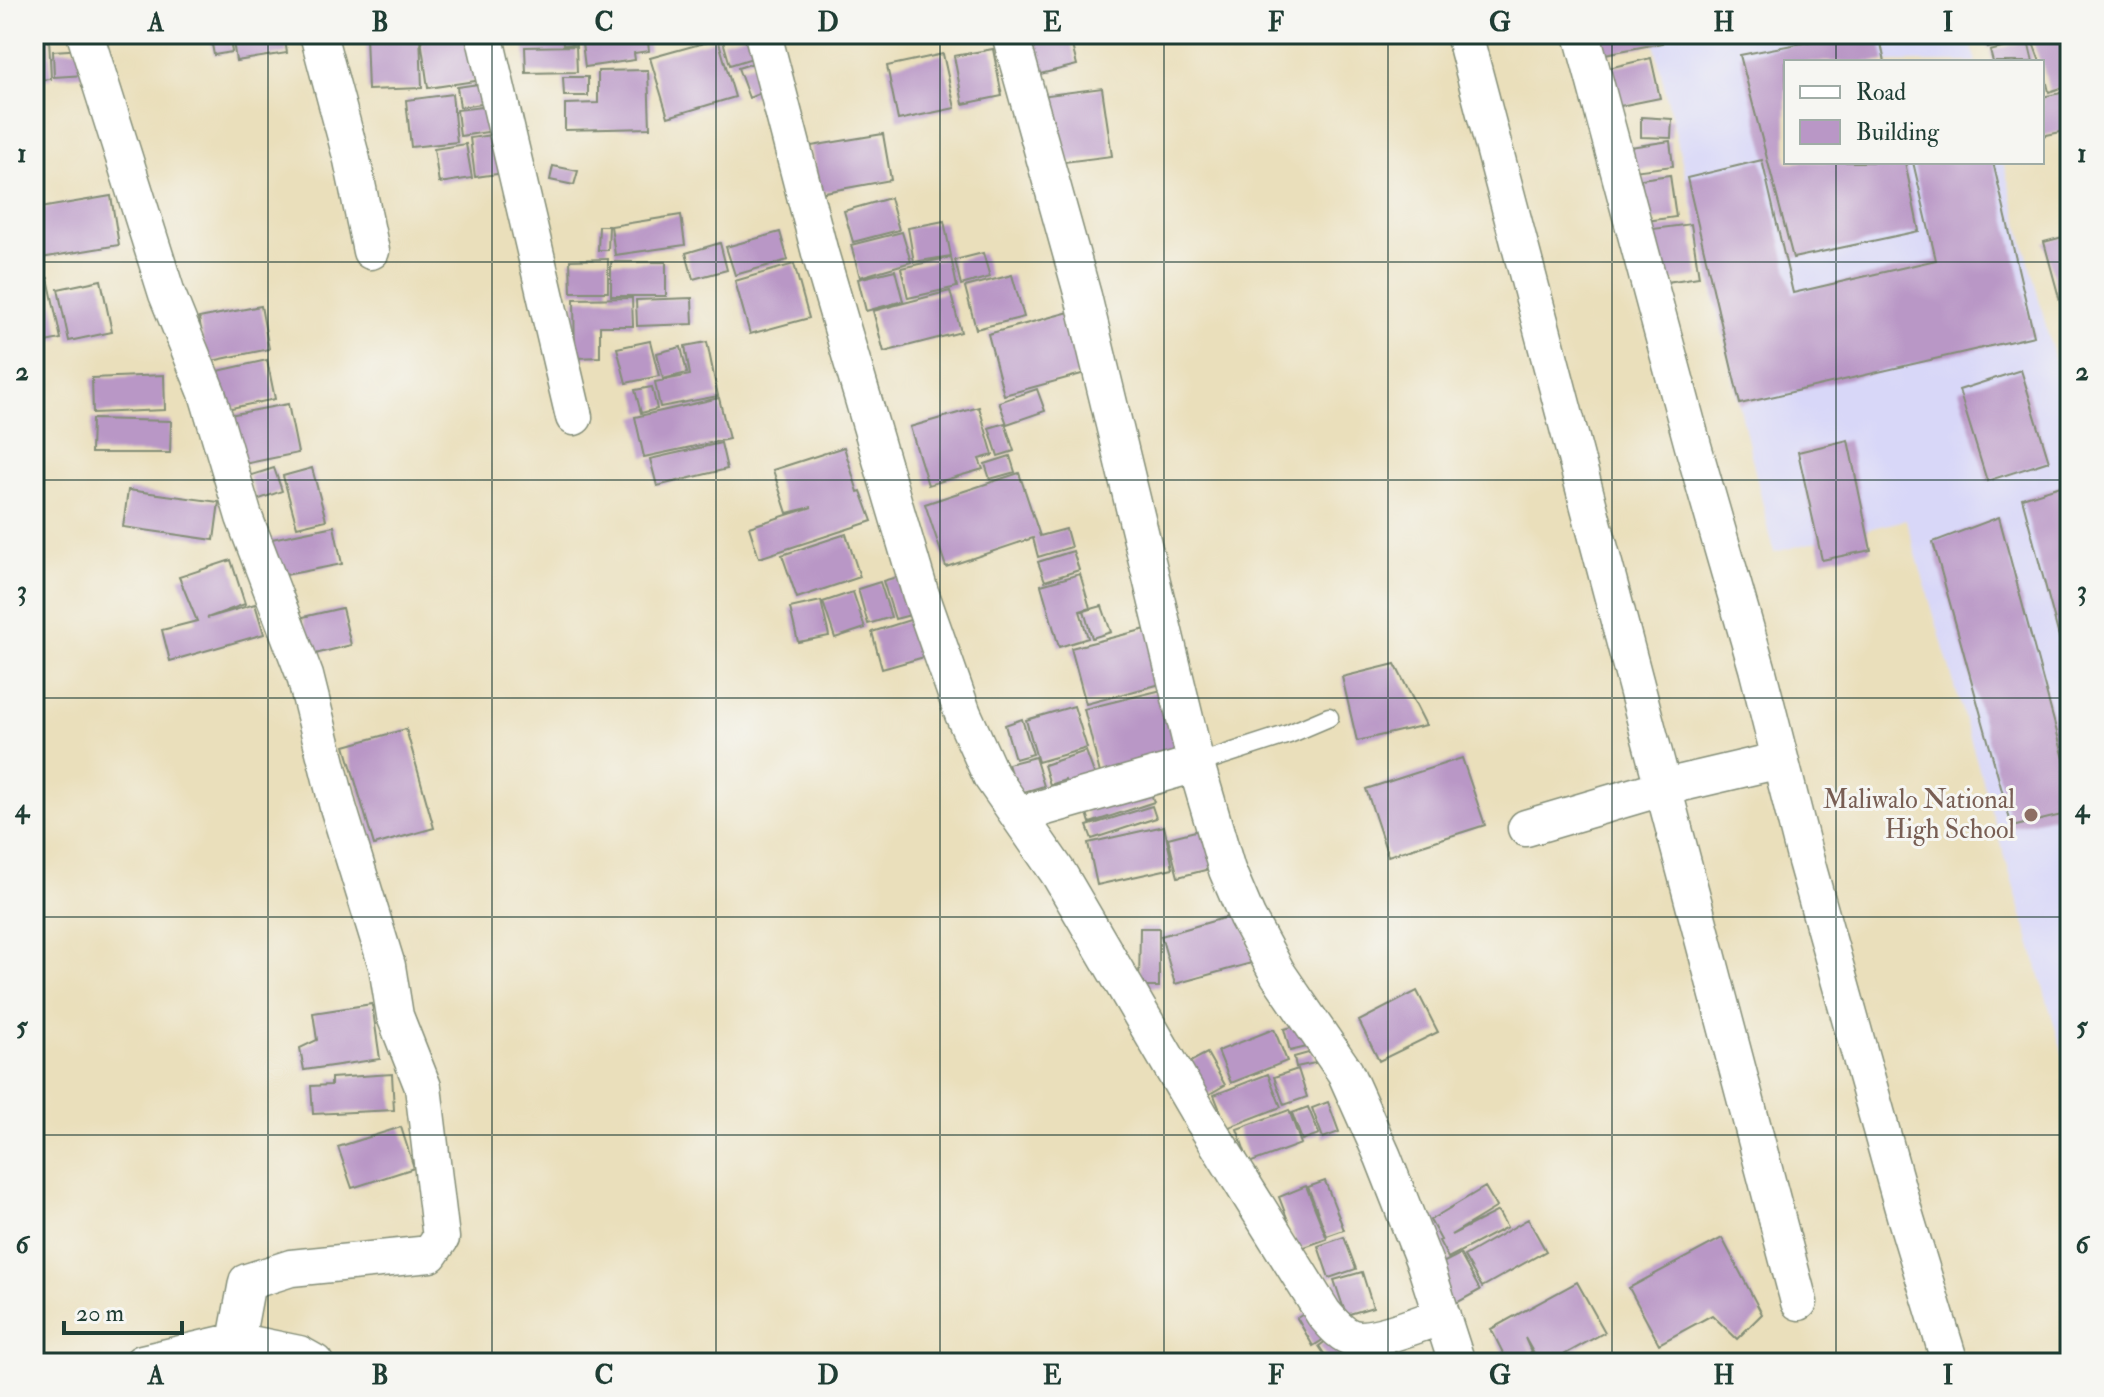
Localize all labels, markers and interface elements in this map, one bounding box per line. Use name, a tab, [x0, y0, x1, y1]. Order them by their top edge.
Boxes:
text: A	[147, 7, 165, 39]
text: B	[371, 7, 389, 39]
text: C	[594, 7, 614, 39]
text: D	[817, 7, 839, 39]
text: E	[1043, 7, 1062, 39]
text: F	[1268, 7, 1285, 39]
text: G	[1489, 7, 1511, 39]
text: H	[1713, 7, 1735, 39]
text: I	[1943, 7, 1953, 39]
legend	[1784, 60, 2044, 164]
text: Road	[1856, 77, 1906, 108]
text: Building	[1856, 117, 1940, 148]
text: 1	[17, 138, 27, 170]
text: 1	[2077, 138, 2087, 170]
text: 2	[15, 356, 29, 388]
text: 2	[2075, 356, 2089, 388]
text: 3	[17, 575, 27, 607]
text: 3	[2077, 575, 2087, 607]
place label: Maliwalo National High School	[1823, 784, 2015, 846]
text: 4	[14, 793, 31, 825]
text: 4	[2074, 793, 2091, 825]
marker: Maliwalo National High School	[2022, 806, 2040, 824]
text: 5	[16, 1011, 28, 1043]
text: 5	[2076, 1011, 2088, 1043]
text: 6	[15, 1229, 30, 1261]
text: 6	[2075, 1229, 2090, 1261]
scale bar	[64, 1285, 182, 1335]
text: 20 m	[76, 1298, 125, 1329]
text: A	[147, 1360, 165, 1392]
text: B	[371, 1360, 389, 1392]
text: C	[594, 1360, 614, 1392]
text: D	[817, 1360, 839, 1392]
text: E	[1043, 1360, 1062, 1392]
text: F	[1268, 1360, 1285, 1392]
text: G	[1489, 1360, 1511, 1392]
text: H	[1713, 1360, 1735, 1392]
text: I	[1943, 1360, 1953, 1392]

